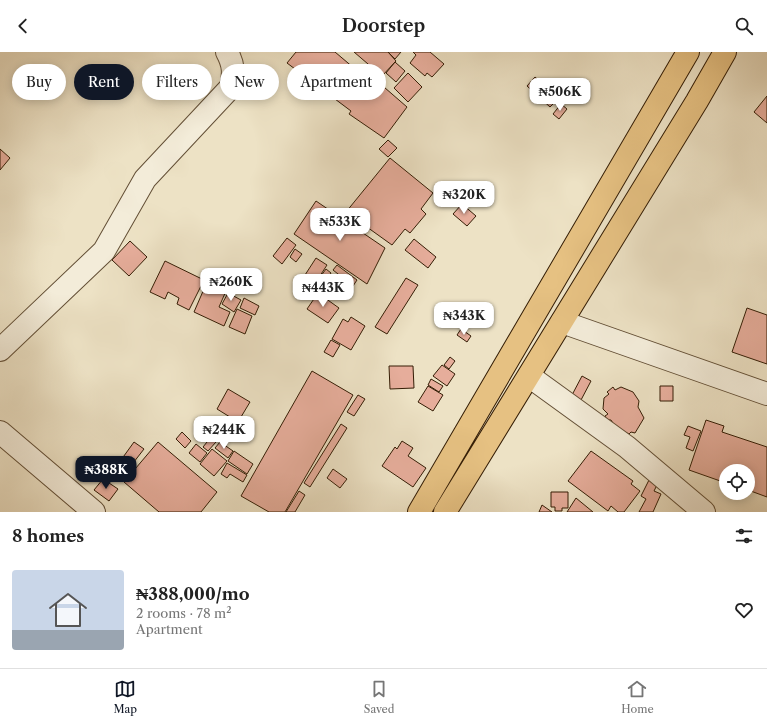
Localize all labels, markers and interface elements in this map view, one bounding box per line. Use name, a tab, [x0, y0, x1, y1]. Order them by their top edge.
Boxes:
icon: back	[12, 15, 34, 37]
text: Doorstep	[342, 15, 425, 37]
icon: search	[733, 15, 755, 37]
chip: Buy	[12, 64, 66, 100]
chip: Rent	[74, 64, 134, 100]
chip: Filters	[142, 64, 212, 100]
chip: New	[220, 64, 279, 100]
chip: Apartment	[287, 64, 386, 100]
pin: ₦506K	[532, 78, 588, 112]
text: ₦506K	[539, 83, 582, 99]
pin: ₦320K	[436, 181, 492, 215]
text: ₦320K	[442, 186, 486, 202]
pin: ₦533K	[312, 208, 368, 242]
text: ₦533K	[319, 213, 361, 229]
pin: ₦260K	[203, 268, 259, 302]
text: ₦260K	[209, 273, 253, 289]
pin: ₦443K	[295, 274, 351, 308]
text: ₦443K	[302, 279, 344, 295]
pin: ₦343K	[436, 302, 492, 336]
text: ₦343K	[443, 307, 485, 323]
pin: ₦244K	[196, 416, 252, 450]
text: ₦244K	[203, 421, 245, 437]
pin: ₦388K	[78, 456, 134, 490]
text: ₦388K	[84, 461, 128, 477]
map controls	[719, 464, 755, 500]
button: locate	[719, 464, 755, 500]
icon: filters	[733, 525, 755, 547]
text: 8 homes	[12, 526, 84, 546]
text: ₦388,000/mo	[136, 584, 250, 604]
icon: home	[44, 586, 92, 634]
icon: heart	[733, 599, 755, 621]
text: 2 rooms · 78 m²	[136, 605, 232, 621]
text: Apartment	[136, 621, 203, 637]
tab: Map	[113, 678, 137, 716]
tab: Saved	[364, 678, 394, 716]
tab: Home	[621, 678, 654, 716]

